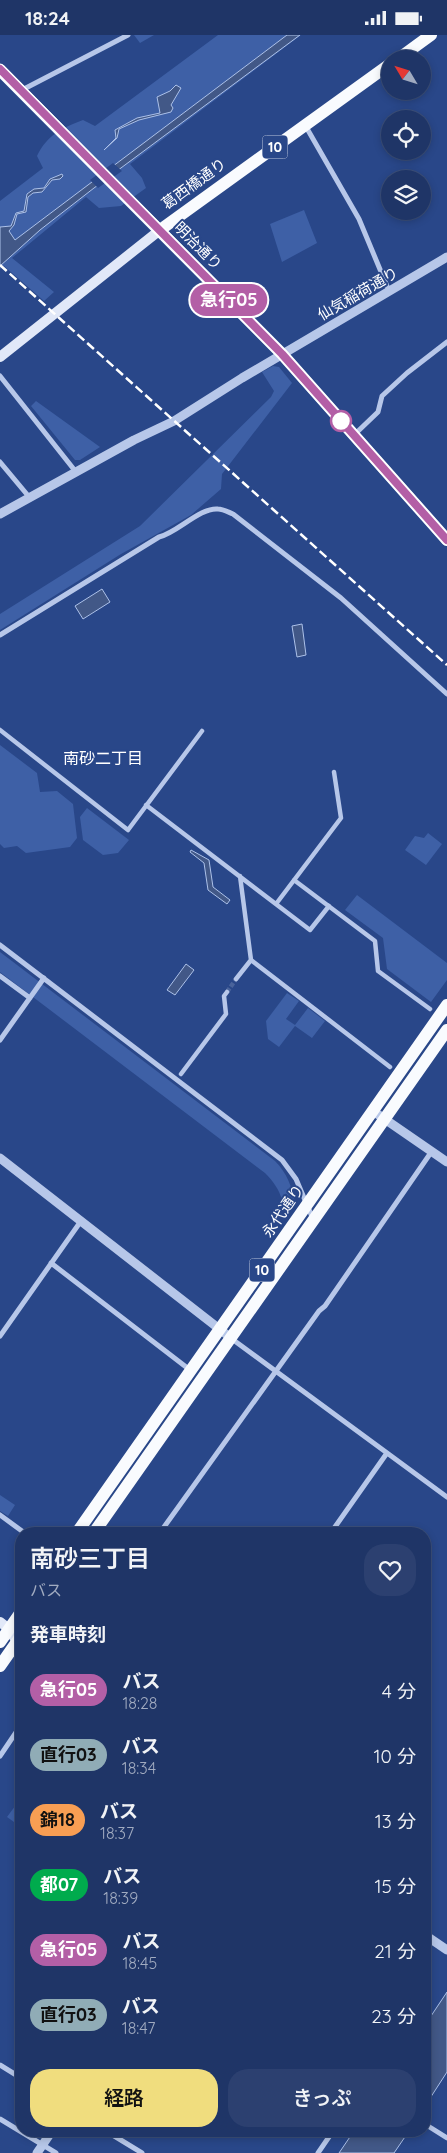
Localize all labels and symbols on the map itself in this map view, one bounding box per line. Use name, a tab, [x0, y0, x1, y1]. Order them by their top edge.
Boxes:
north arrow	[381, 50, 431, 100]
road number: 10	[262, 135, 288, 159]
street label: 葛西橋通り	[158, 154, 230, 213]
street label: 明治通り	[170, 218, 226, 274]
street label: 仙気稲荷通り	[314, 263, 401, 324]
line badge: 急行05	[194, 284, 264, 316]
unlabelled marker	[330, 410, 352, 432]
district label: 南砂二丁目	[63, 748, 143, 768]
street label: 永代通り	[258, 1181, 308, 1241]
road number: 10	[250, 1259, 274, 1281]

